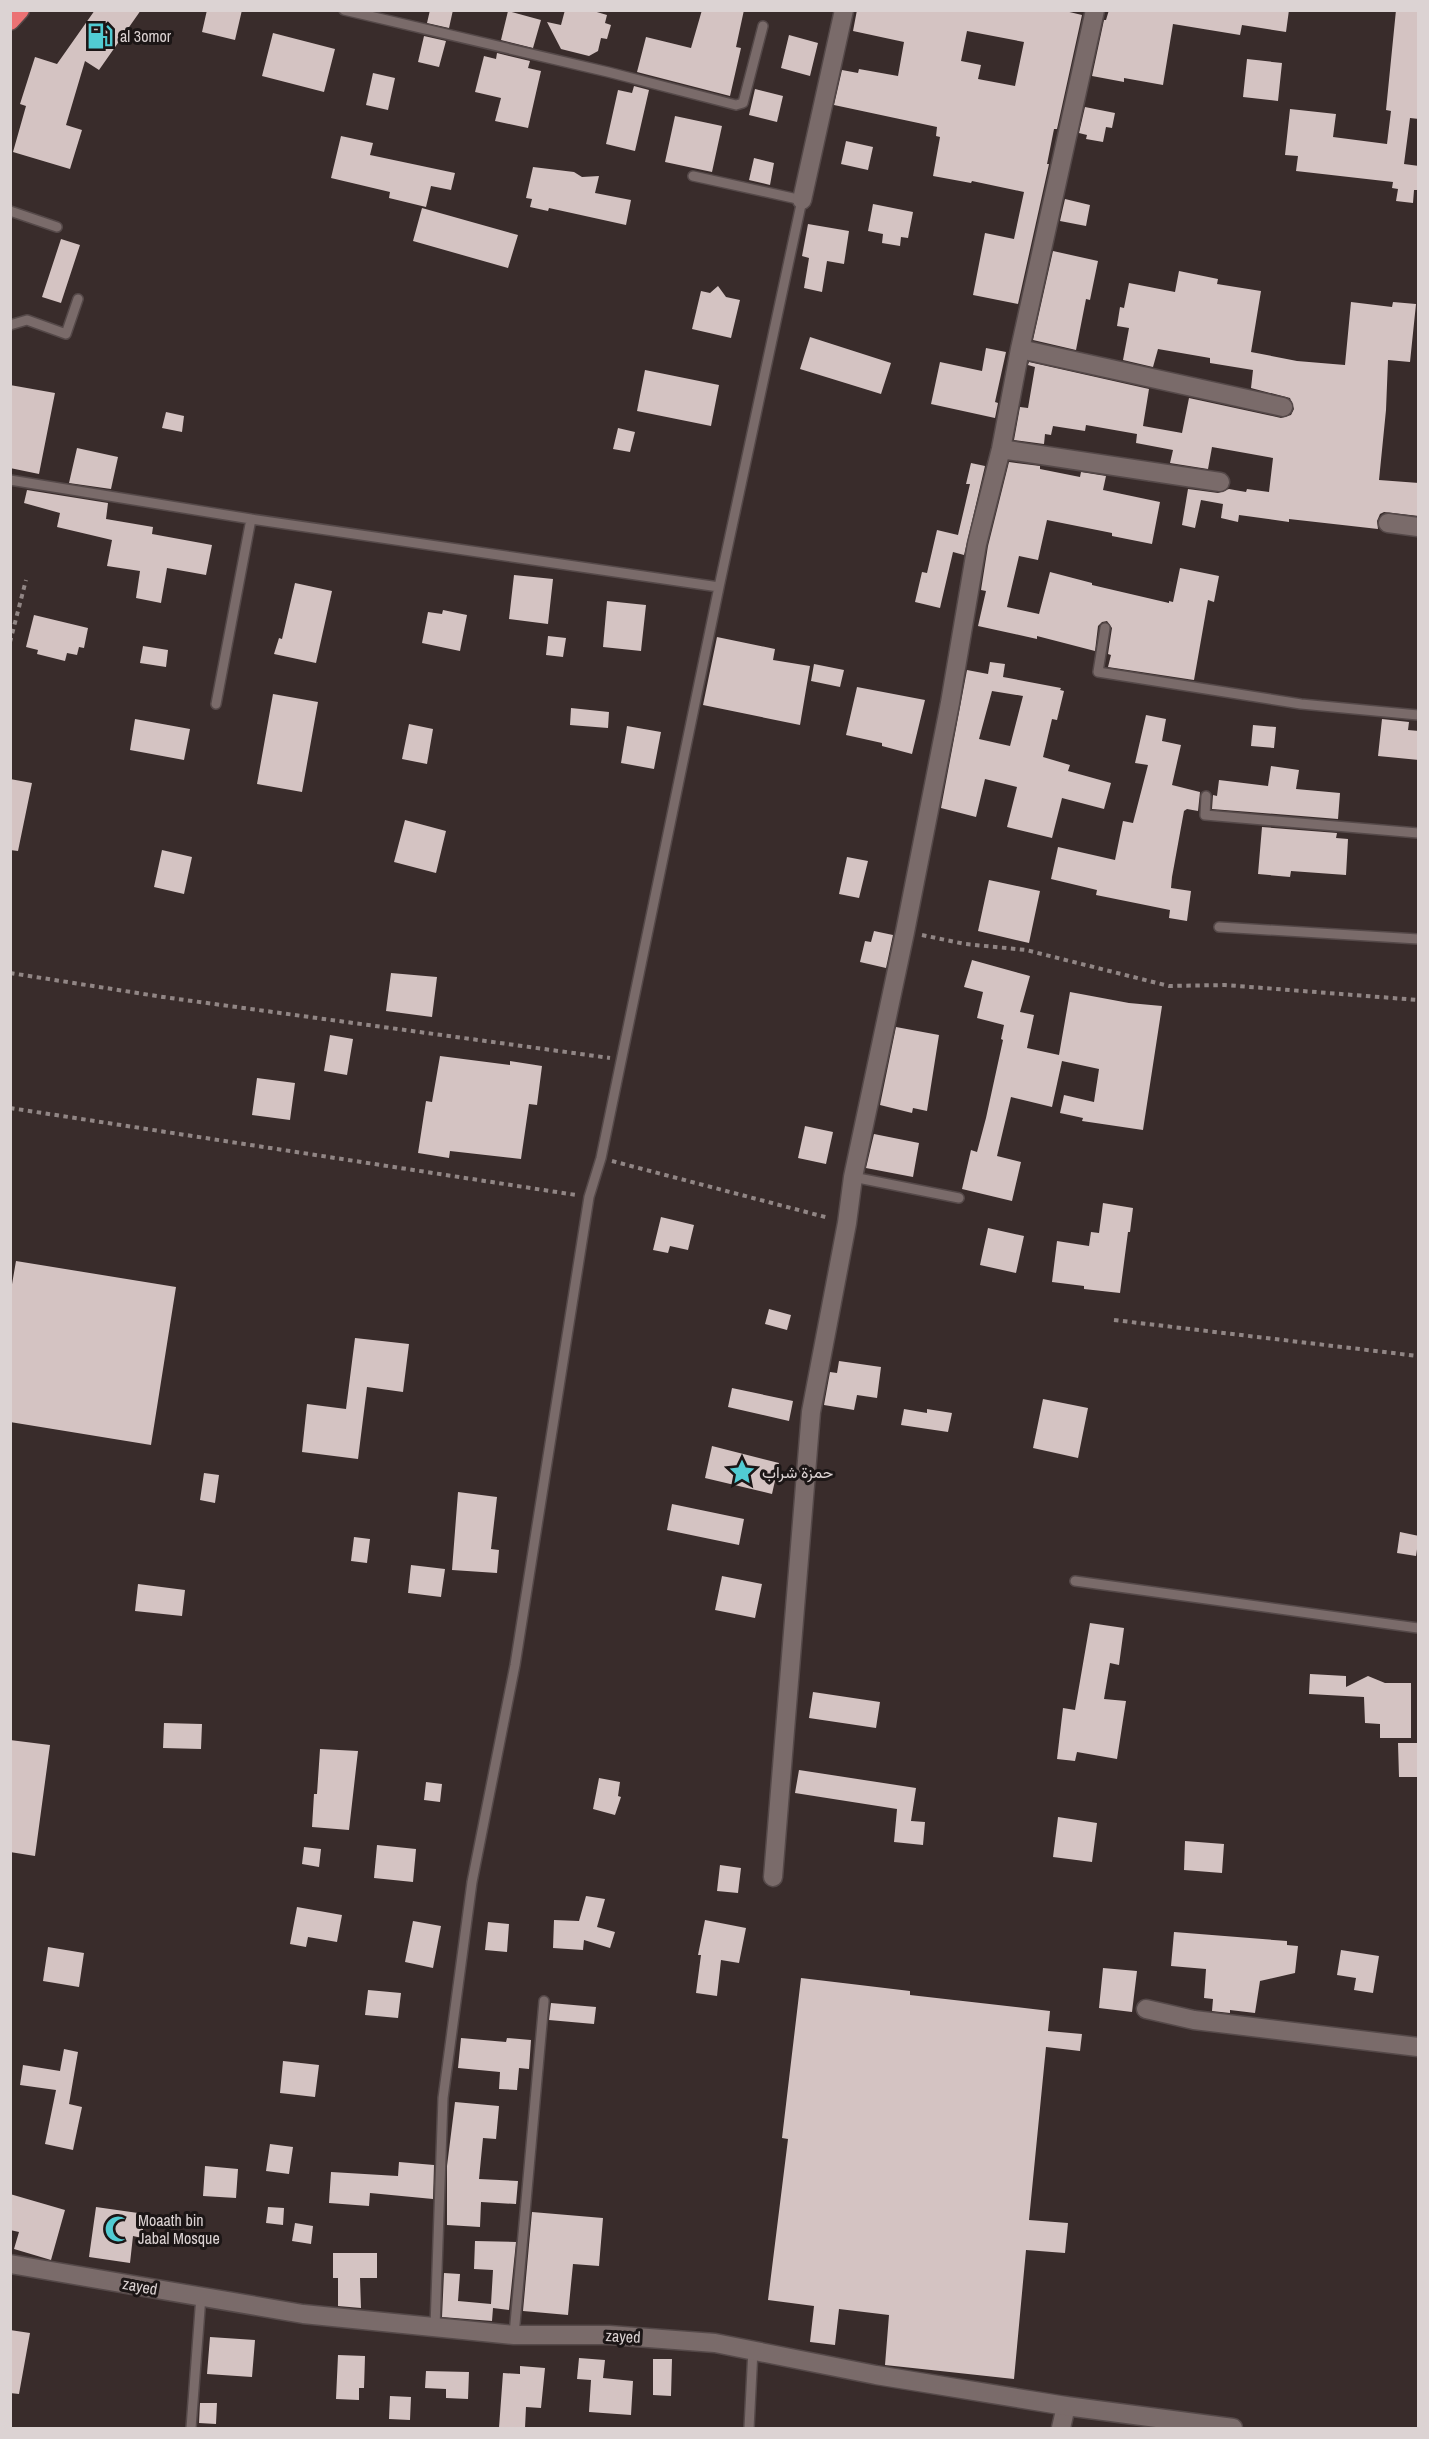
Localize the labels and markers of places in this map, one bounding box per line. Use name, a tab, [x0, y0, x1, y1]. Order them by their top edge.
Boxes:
fuel station icon: al 3omor	[85, 21, 115, 51]
place label: al 3omor	[120, 25, 172, 47]
place icon: حمزة شراب	[727, 1457, 757, 1487]
place label: حمزة شراب	[762, 1461, 834, 1483]
place label: Moaath bin Jabal Mosque	[138, 2209, 220, 2249]
mosque icon: Moaath bin Jabal Mosque	[103, 2214, 133, 2244]

